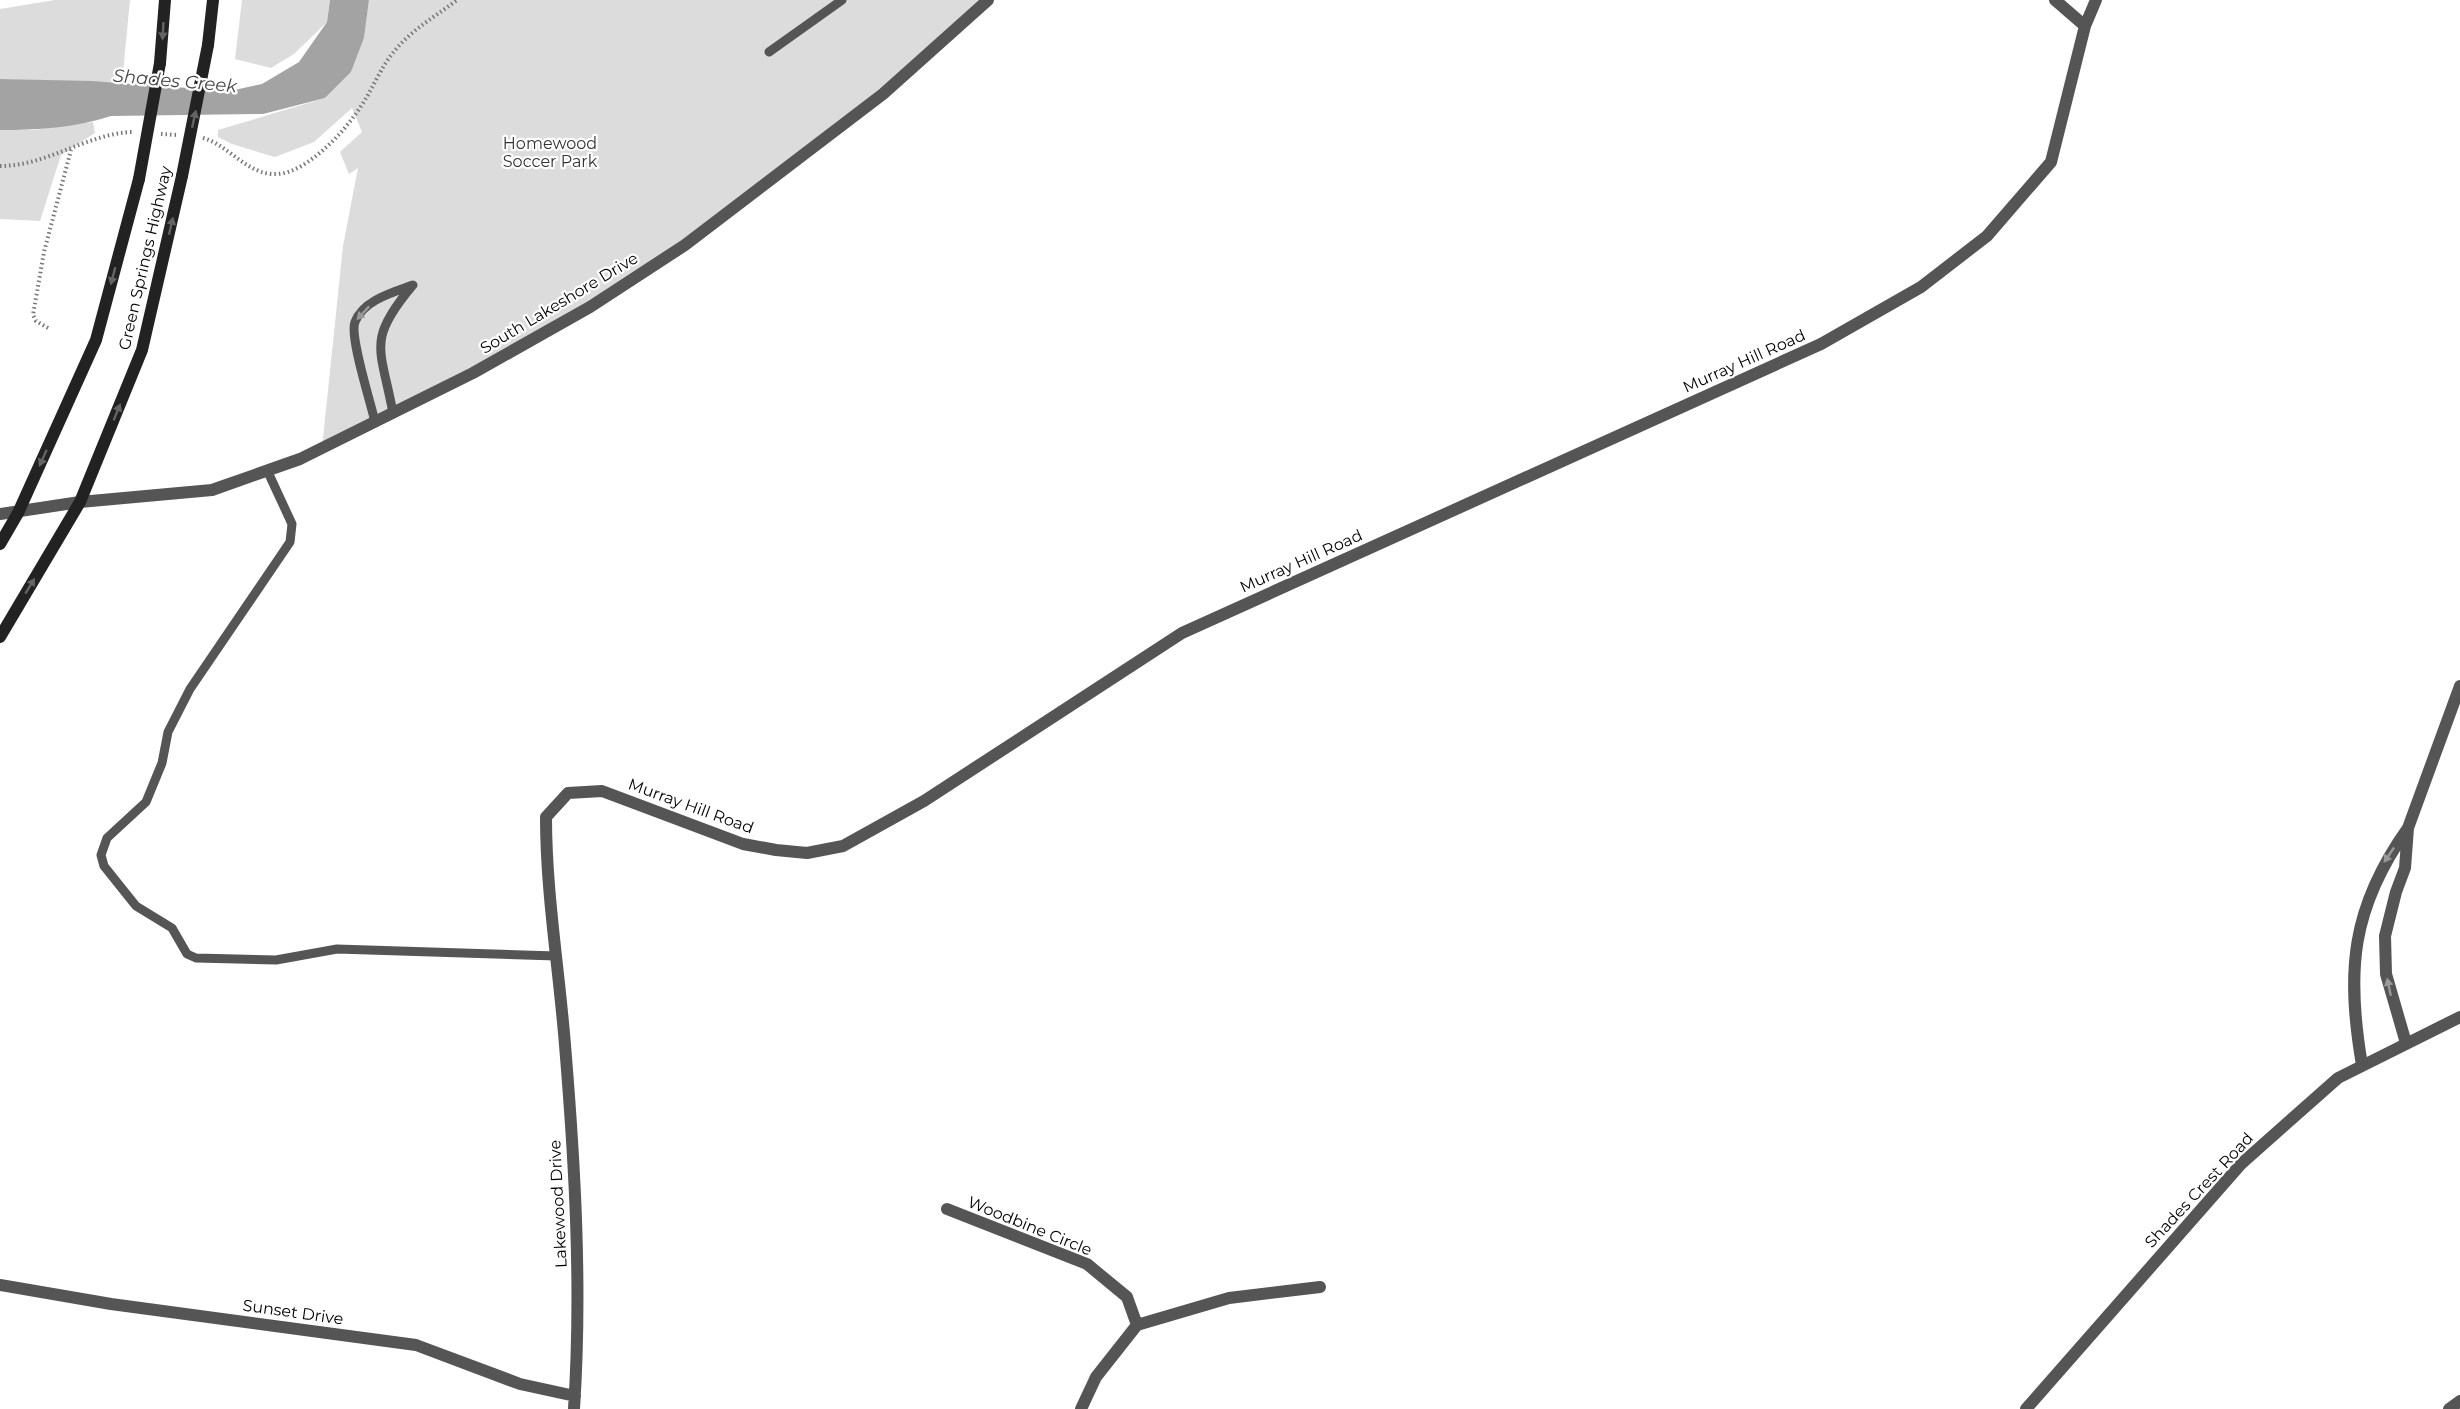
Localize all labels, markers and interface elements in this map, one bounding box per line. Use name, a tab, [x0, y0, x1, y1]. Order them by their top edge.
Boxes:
one-way arrow	[159, 22, 168, 41]
water label: Shades Creek	[112, 65, 239, 97]
one-way arrow	[190, 109, 200, 128]
park label: Homewood Soccer Park	[503, 134, 598, 171]
street label: Green Springs Highway	[115, 164, 176, 352]
one-way arrow	[167, 216, 176, 235]
street label: South Lakeshore Drive	[477, 248, 641, 358]
one-way arrow	[107, 267, 117, 285]
one-way arrow	[356, 306, 370, 321]
street label: Murray Hill Road	[1680, 325, 1808, 397]
one-way arrow	[112, 403, 122, 421]
one-way arrow	[38, 449, 48, 467]
street label: Murray Hill Road	[1237, 525, 1365, 597]
one-way arrow	[25, 577, 35, 594]
street label: Murray Hill Road	[626, 774, 756, 838]
one-way arrow	[2383, 847, 2394, 864]
one-way arrow	[2384, 977, 2393, 996]
street label: Shades Crest Road	[2141, 1129, 2257, 1251]
street label: Lakewood Drive	[545, 1139, 571, 1269]
street label: Woodbine Circle	[965, 1192, 1095, 1260]
street label: Sunset Drive	[241, 1296, 345, 1328]

